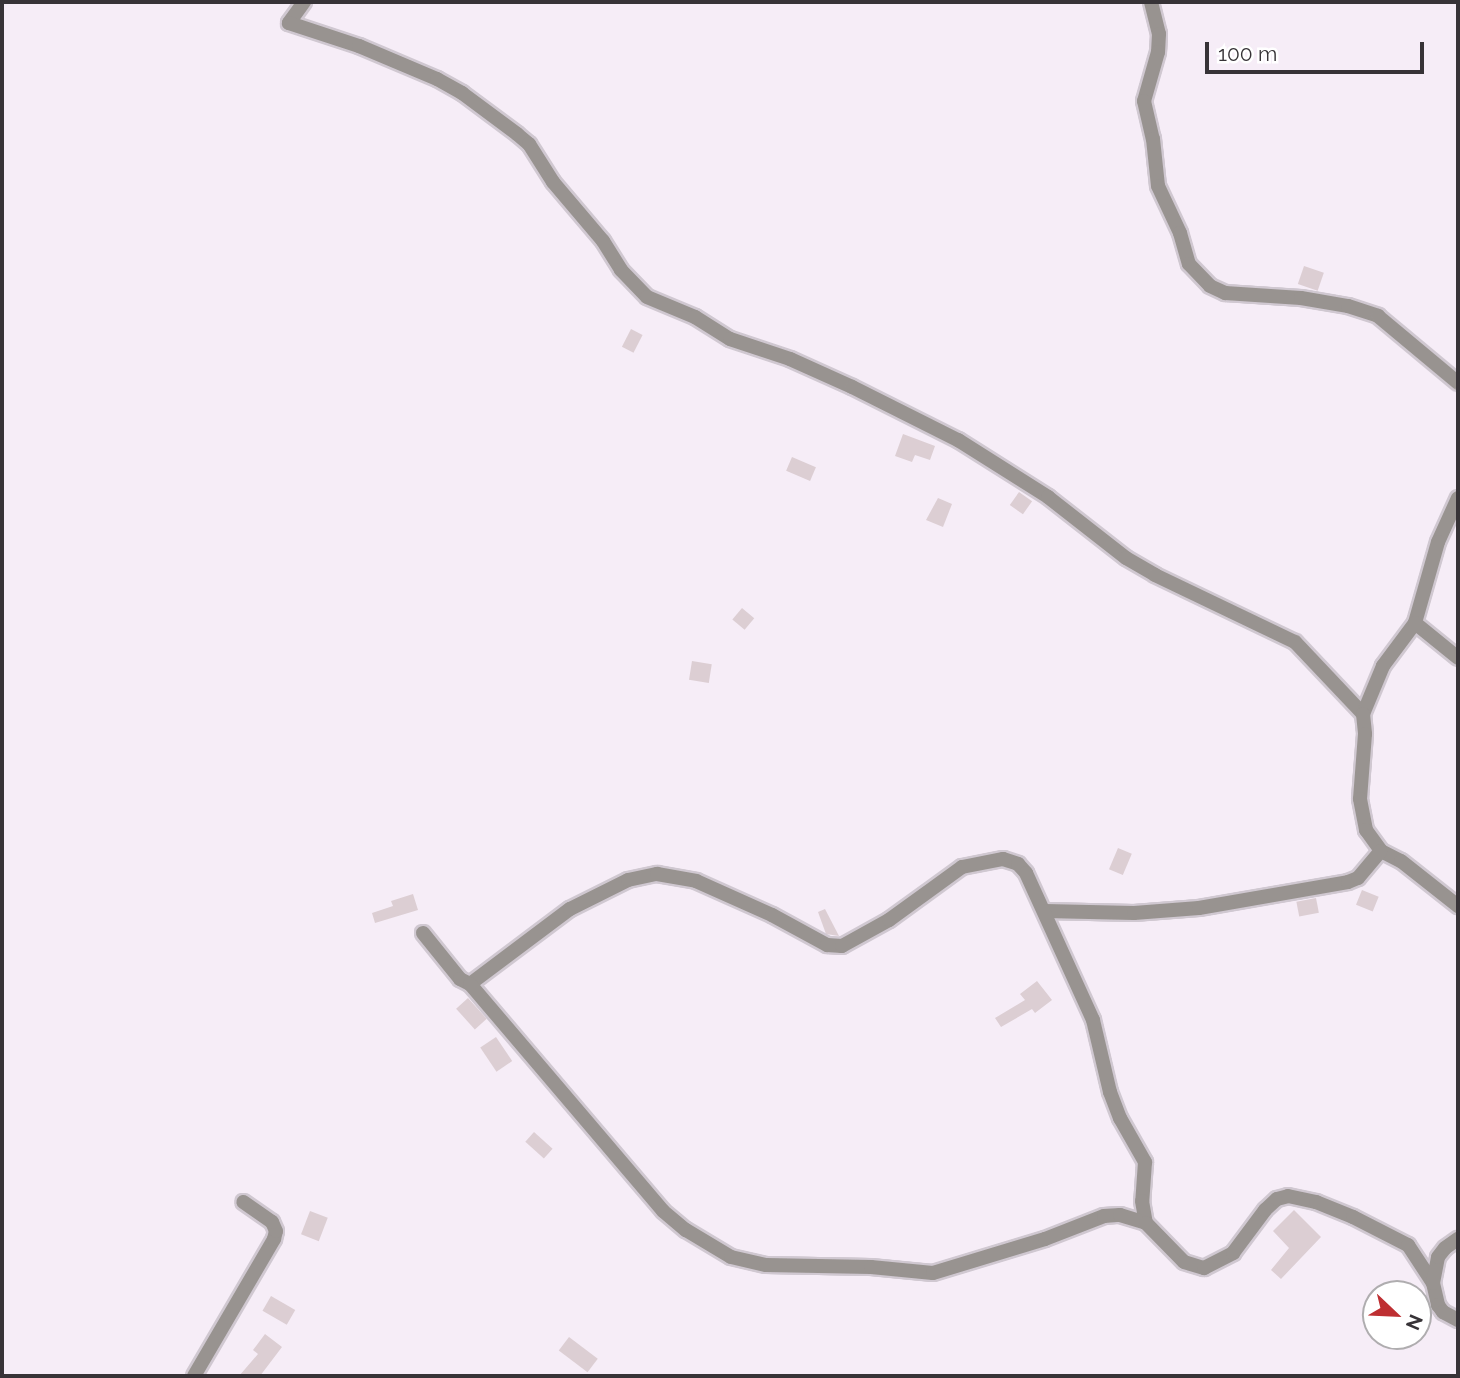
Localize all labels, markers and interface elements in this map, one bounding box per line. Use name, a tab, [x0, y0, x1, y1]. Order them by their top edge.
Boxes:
scale bar	[1208, 28, 1427, 72]
text: 100 m	[1218, 41, 1277, 66]
north arrow	[1362, 1280, 1432, 1350]
text: N	[1402, 1311, 1427, 1333]

